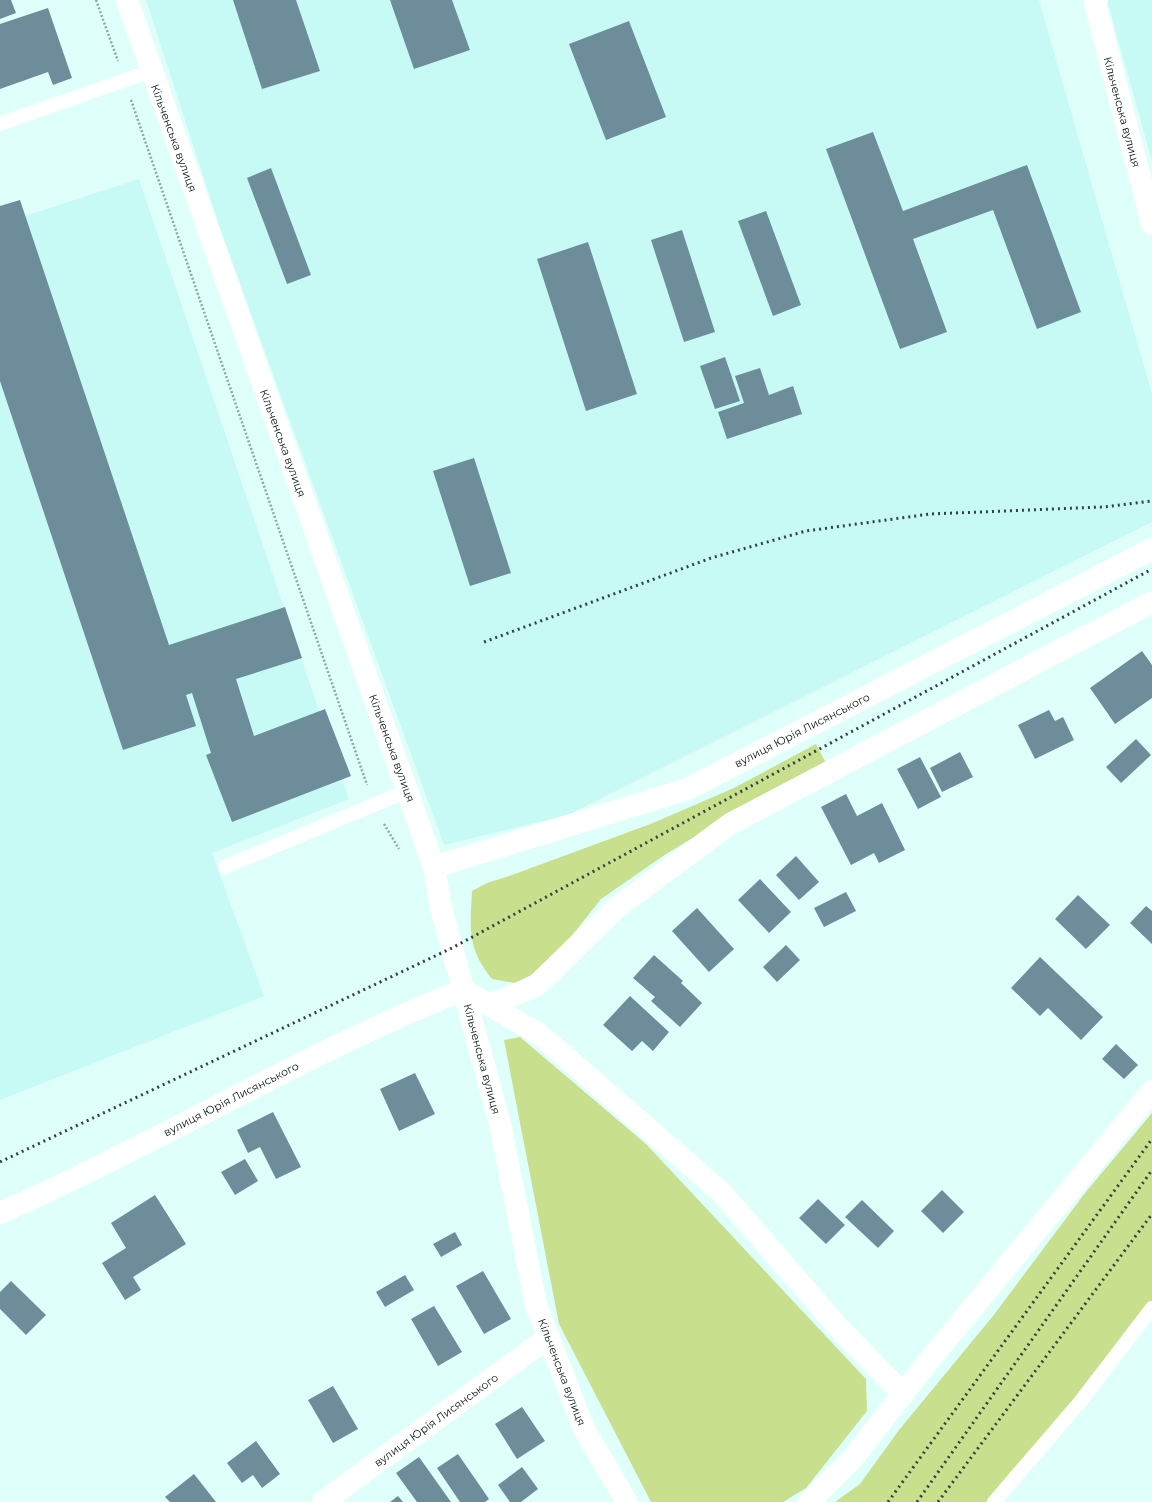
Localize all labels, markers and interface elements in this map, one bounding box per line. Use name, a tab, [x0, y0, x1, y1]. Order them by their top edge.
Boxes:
street label: Кільченська вулиця	[1101, 55, 1143, 169]
street label: Кільченська вулиця	[148, 82, 200, 194]
street label: Кільченська вулиця	[257, 387, 309, 499]
street label: вулиця Юрія Лисянського	[732, 690, 872, 770]
street label: Кільченська вулиця	[366, 692, 418, 804]
street label: Кільченська вулиця	[461, 1002, 503, 1116]
street label: вулиця Юрія Лисянського	[161, 1059, 301, 1139]
street label: Кільченська вулиця	[535, 1316, 589, 1428]
street label: вулиця Юрія Лисянського	[371, 1370, 501, 1470]

